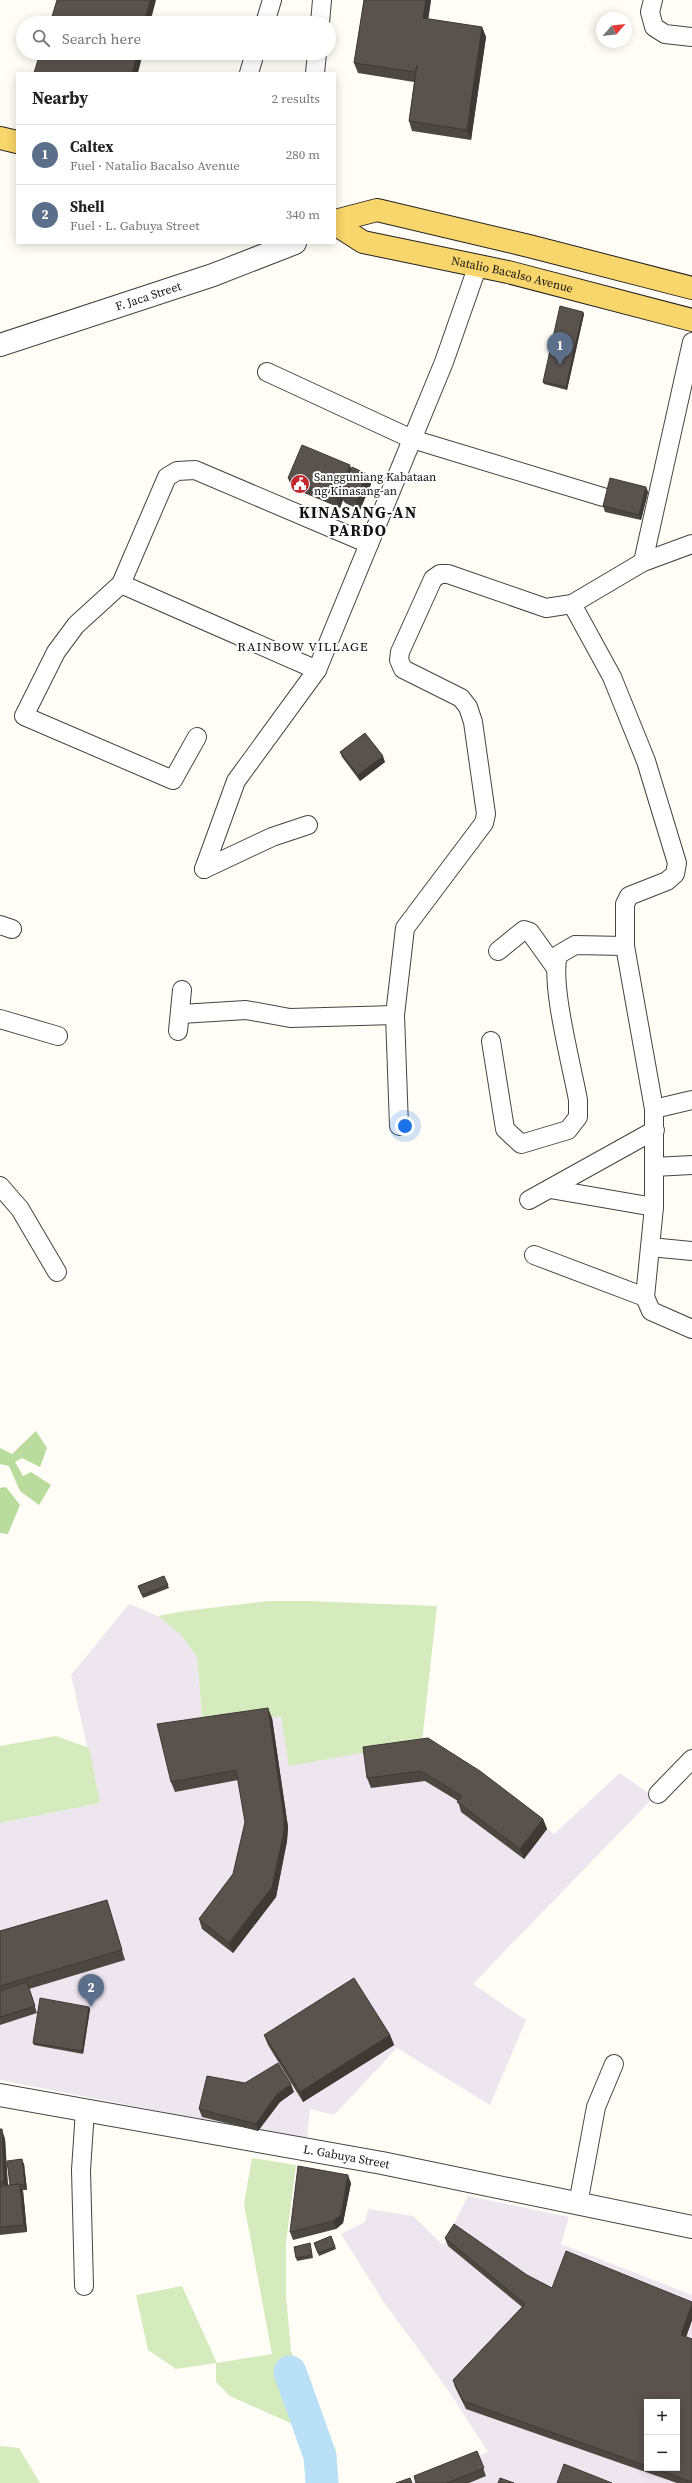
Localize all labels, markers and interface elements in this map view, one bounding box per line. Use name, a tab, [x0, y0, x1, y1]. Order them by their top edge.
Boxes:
north arrow	[596, 12, 632, 48]
search box	[16, 16, 336, 60]
icon: search	[30, 27, 52, 49]
text: Search here	[62, 28, 141, 49]
text: Nearby	[32, 86, 88, 110]
text: 2 results	[272, 90, 320, 107]
text: Caltex	[70, 136, 113, 157]
text: 1	[41, 146, 49, 163]
text: 280 m	[286, 146, 320, 163]
text: Fuel · Natalio Bacalso Avenue	[70, 157, 240, 174]
text: Shell	[70, 196, 105, 217]
text: 2	[41, 206, 49, 223]
text: 340 m	[286, 206, 320, 223]
text: Fuel · L. Gabuya Street	[70, 217, 200, 234]
street label: Natalio Bacalso Avenue	[450, 252, 575, 297]
street label: F. Jaca Street	[113, 278, 183, 315]
pin: 1	[547, 332, 573, 365]
place label: Sangguniang Kabataan ng Kinasang-an	[314, 469, 436, 499]
public building icon: Sangguniang Kabataan ng Kinasang-an	[289, 473, 311, 495]
district label: KINASANG-AN PARDO	[299, 501, 417, 541]
district label: RAINBOW VILLAGE	[237, 638, 369, 655]
your location	[395, 1116, 415, 1136]
pin: 2	[78, 1974, 104, 2007]
street label: L. Gabuya Street	[302, 2141, 391, 2172]
map controls	[644, 2399, 680, 2471]
button: +	[644, 2399, 680, 2435]
button: −	[644, 2435, 680, 2471]

